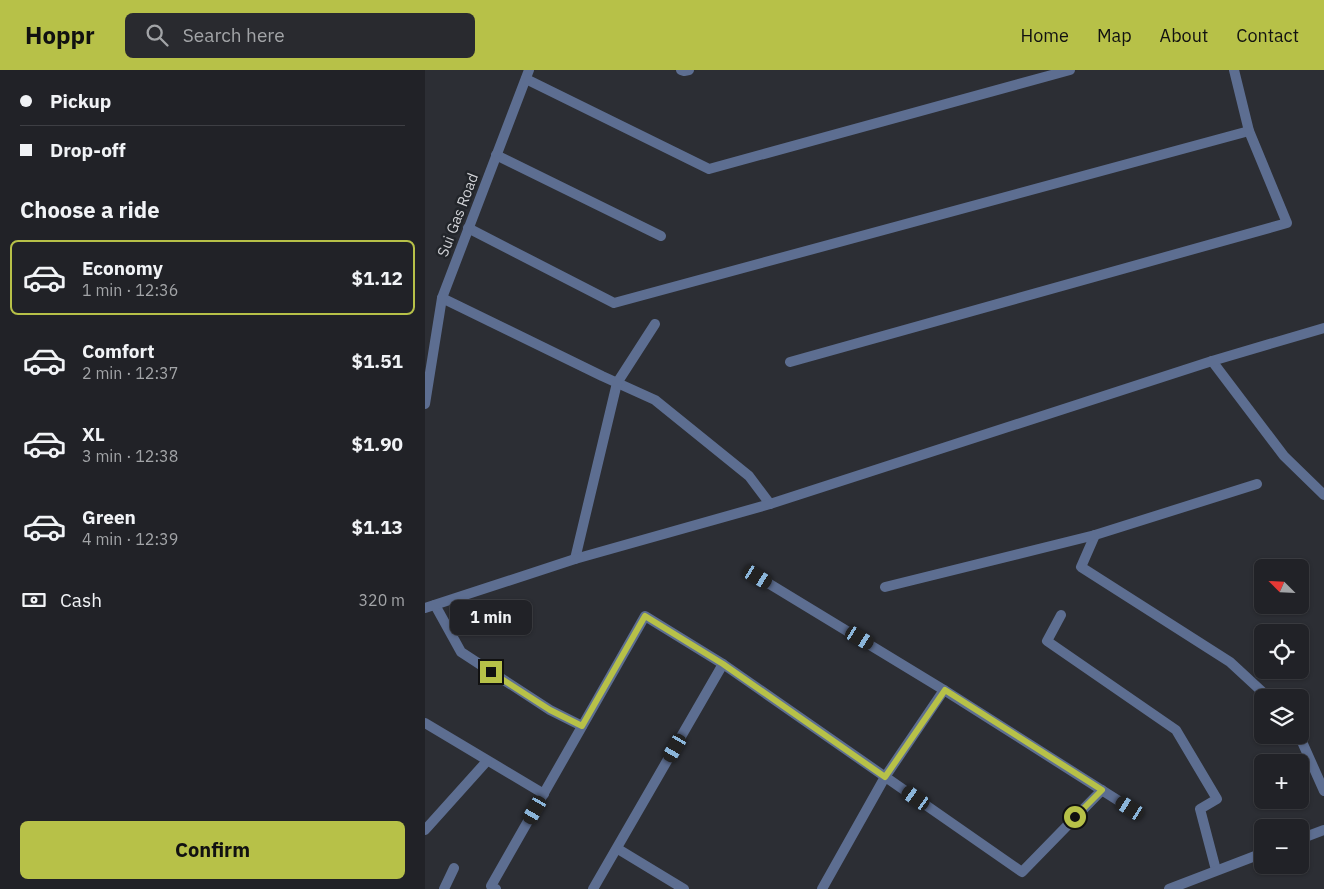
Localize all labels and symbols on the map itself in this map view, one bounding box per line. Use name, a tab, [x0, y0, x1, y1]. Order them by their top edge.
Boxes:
street label: Sui Gas Road	[433, 170, 482, 259]
north arrow	[1254, 559, 1309, 614]
car	[741, 563, 774, 591]
callout: 1 min	[450, 600, 532, 634]
car	[843, 624, 876, 652]
route end	[480, 661, 502, 683]
car	[661, 731, 688, 765]
car	[899, 783, 932, 813]
car	[521, 793, 548, 827]
car	[1113, 794, 1146, 822]
route start	[1064, 806, 1086, 828]

